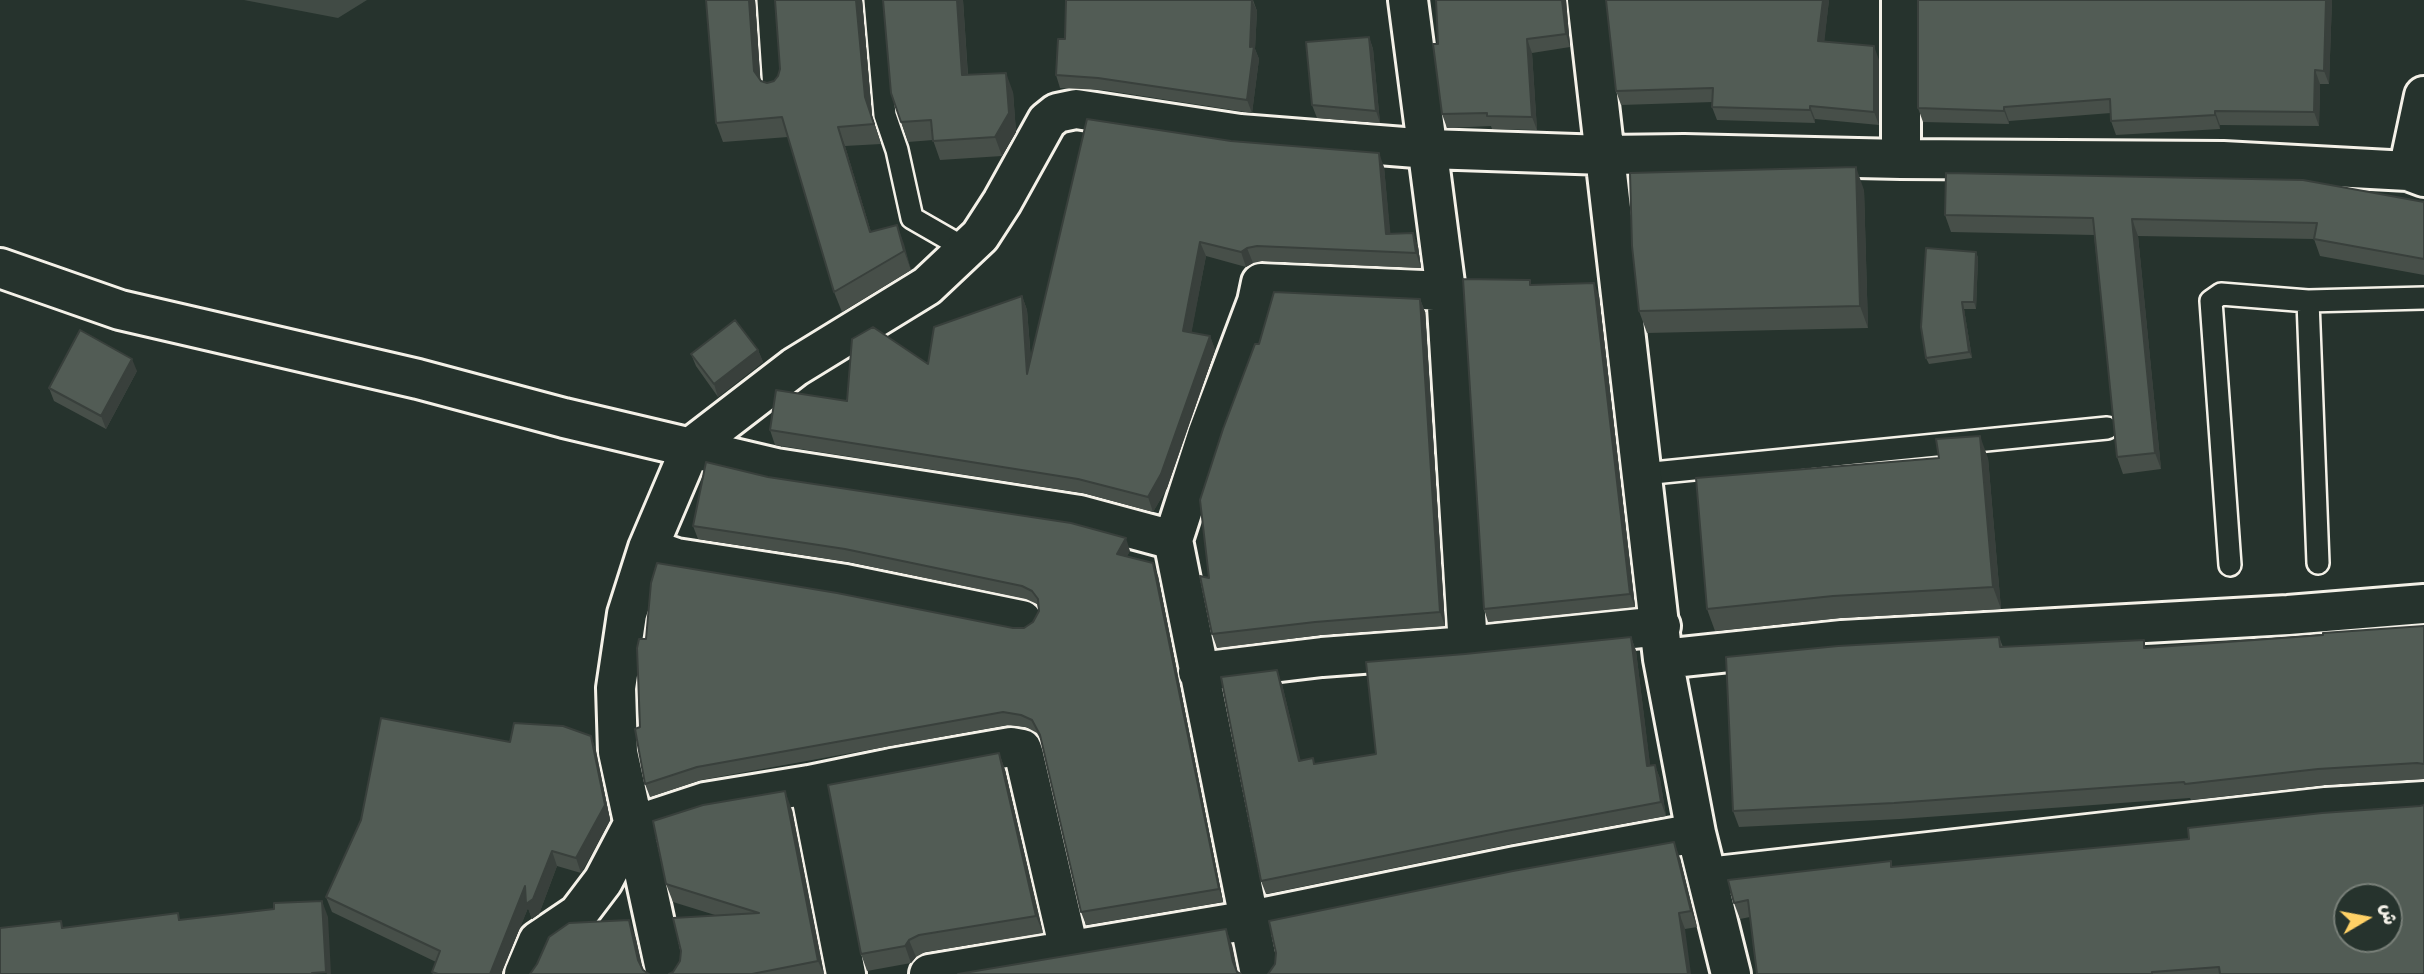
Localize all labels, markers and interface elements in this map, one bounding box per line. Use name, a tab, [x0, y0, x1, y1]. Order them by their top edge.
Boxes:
north arrow	[2333, 883, 2403, 953]
text: ش	[2372, 902, 2402, 927]

